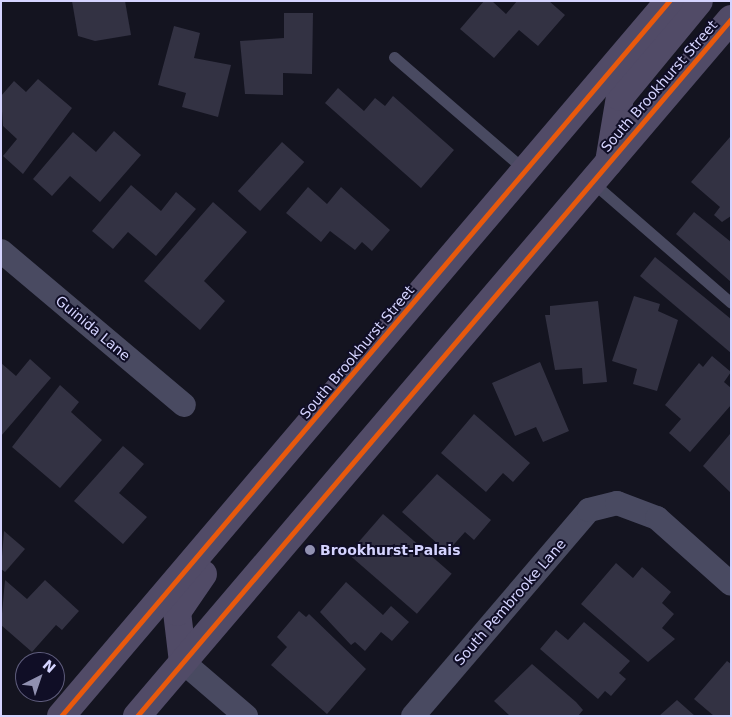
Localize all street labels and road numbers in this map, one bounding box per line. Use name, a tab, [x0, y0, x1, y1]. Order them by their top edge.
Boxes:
street label: South Brookhurst Street	[597, 17, 721, 155]
street label: South Brookhurst Street	[296, 282, 418, 422]
street label: Guinida Lane	[52, 292, 134, 364]
street label: South Pembrooke Lane	[451, 536, 569, 668]

